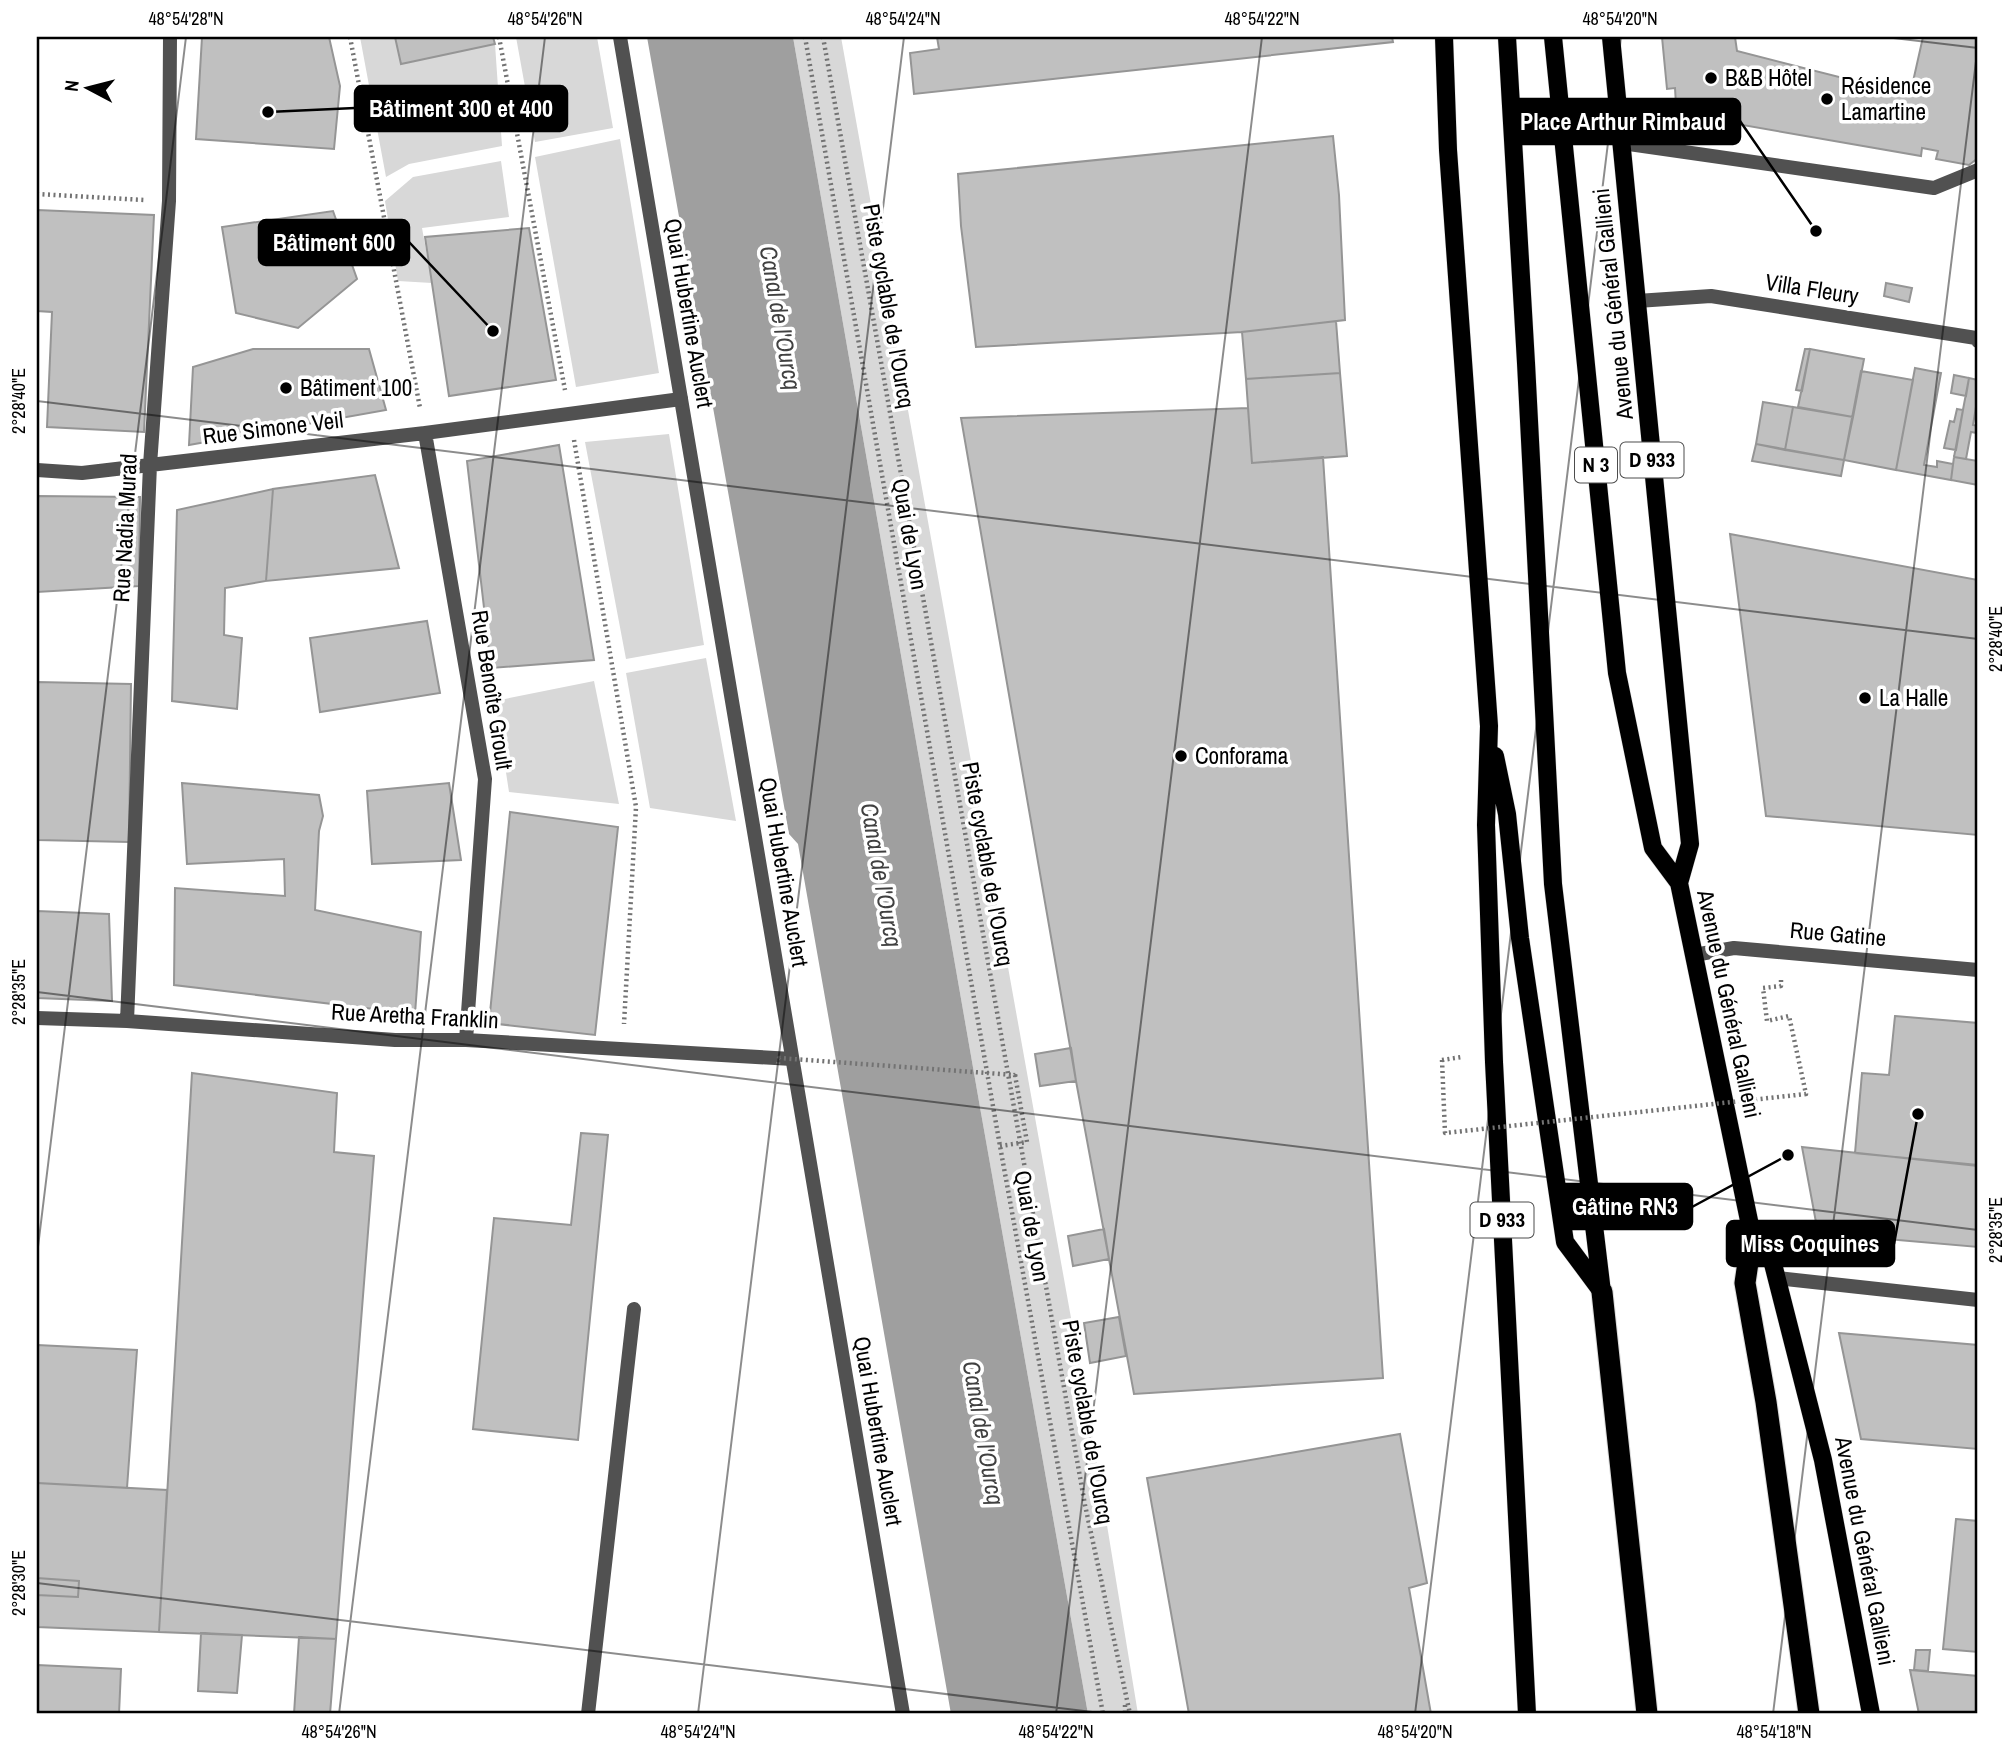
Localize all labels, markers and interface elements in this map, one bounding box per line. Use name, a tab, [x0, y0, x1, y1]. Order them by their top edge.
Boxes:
text: 48°54'28"N	[148, 6, 224, 31]
text: 48°54'26"N	[507, 6, 583, 31]
text: 48°54'24"N	[865, 6, 941, 31]
text: 48°54'22"N	[1224, 6, 1300, 31]
text: 48°54'20"N	[1582, 6, 1658, 31]
north arrow	[52, 52, 122, 122]
place label: B&B Hôtel	[1725, 62, 1812, 93]
marker: B&B Hôtel	[1703, 70, 1719, 86]
place label: Résidence Lamartine	[1841, 70, 1931, 127]
text: N	[58, 79, 85, 93]
callout: Bâtiment 300 et 400	[355, 86, 567, 131]
marker: Résidence Lamartine	[1819, 91, 1835, 107]
text: Bâtiment 300 et 400	[369, 92, 553, 124]
callout: Place Arthur Rimbaud	[1506, 99, 1740, 144]
text: Place Arthur Rimbaud	[1520, 105, 1726, 137]
street label: Avenue du Général Gallieni	[1585, 187, 1640, 422]
street label: Piste cyclable de l'Ourcq	[856, 201, 923, 411]
street label: Quai Hubertine Auclert	[658, 216, 721, 410]
callout: Bâtiment 600	[259, 220, 409, 265]
text: Bâtiment 600	[273, 226, 395, 258]
water label: Canal de l'Ourcq	[753, 243, 809, 393]
street label: Villa Fleury	[1763, 266, 1861, 311]
text: 2°28'40"E	[6, 368, 31, 434]
place label: Bâtiment 100	[300, 372, 412, 403]
marker: Bâtiment 100	[278, 380, 294, 396]
street label: Rue Simone Veil	[201, 403, 345, 452]
road number: D 933	[1620, 442, 1684, 477]
road number: N 3	[1575, 448, 1617, 482]
street label: Rue Nadia Murad	[105, 453, 144, 603]
street label: Quai de Lyon	[885, 476, 936, 592]
text: 2°28'40"E	[1983, 606, 2008, 672]
street label: Rue Benoîte Groult	[465, 608, 520, 772]
place label: La Halle	[1879, 682, 1948, 713]
marker: La Halle	[1857, 690, 1873, 706]
place label: Conforama	[1195, 740, 1289, 771]
marker: Conforama	[1173, 748, 1189, 764]
street label: Piste cyclable de l'Ourcq	[955, 759, 1022, 969]
street label: Quai Hubertine Auclert	[753, 775, 816, 969]
water label: Canal de l'Ourcq	[854, 800, 910, 950]
street label: Avenue du Général Gallieni	[1690, 886, 1769, 1121]
street label: Rue Gatine	[1789, 914, 1887, 953]
text: 2°28'35"E	[6, 959, 31, 1025]
street label: Rue Aretha Franklin	[330, 996, 500, 1035]
street label: Quai de Lyon	[1007, 1168, 1058, 1284]
callout: Gâtine RN3	[1558, 1184, 1692, 1229]
text: Gâtine RN3	[1572, 1190, 1678, 1222]
text: 2°28'35"E	[1983, 1197, 2008, 1263]
road number: D 933	[1470, 1202, 1534, 1238]
callout: Miss Coquines	[1727, 1221, 1894, 1266]
text: Miss Coquines	[1741, 1227, 1879, 1259]
street label: Piste cyclable de l'Ourcq	[1055, 1317, 1122, 1527]
street label: Quai Hubertine Auclert	[847, 1334, 910, 1528]
water label: Canal de l'Ourcq	[956, 1358, 1012, 1508]
street label: Avenue du Général Gallieni	[1828, 1433, 1903, 1668]
text: 2°28'30"E	[6, 1550, 31, 1616]
text: 48°54'26"N	[301, 1719, 377, 1744]
text: 48°54'24"N	[660, 1719, 736, 1744]
text: 48°54'22"N	[1018, 1719, 1094, 1744]
text: 48°54'20"N	[1377, 1719, 1453, 1744]
text: 48°54'18"N	[1736, 1719, 1812, 1744]

